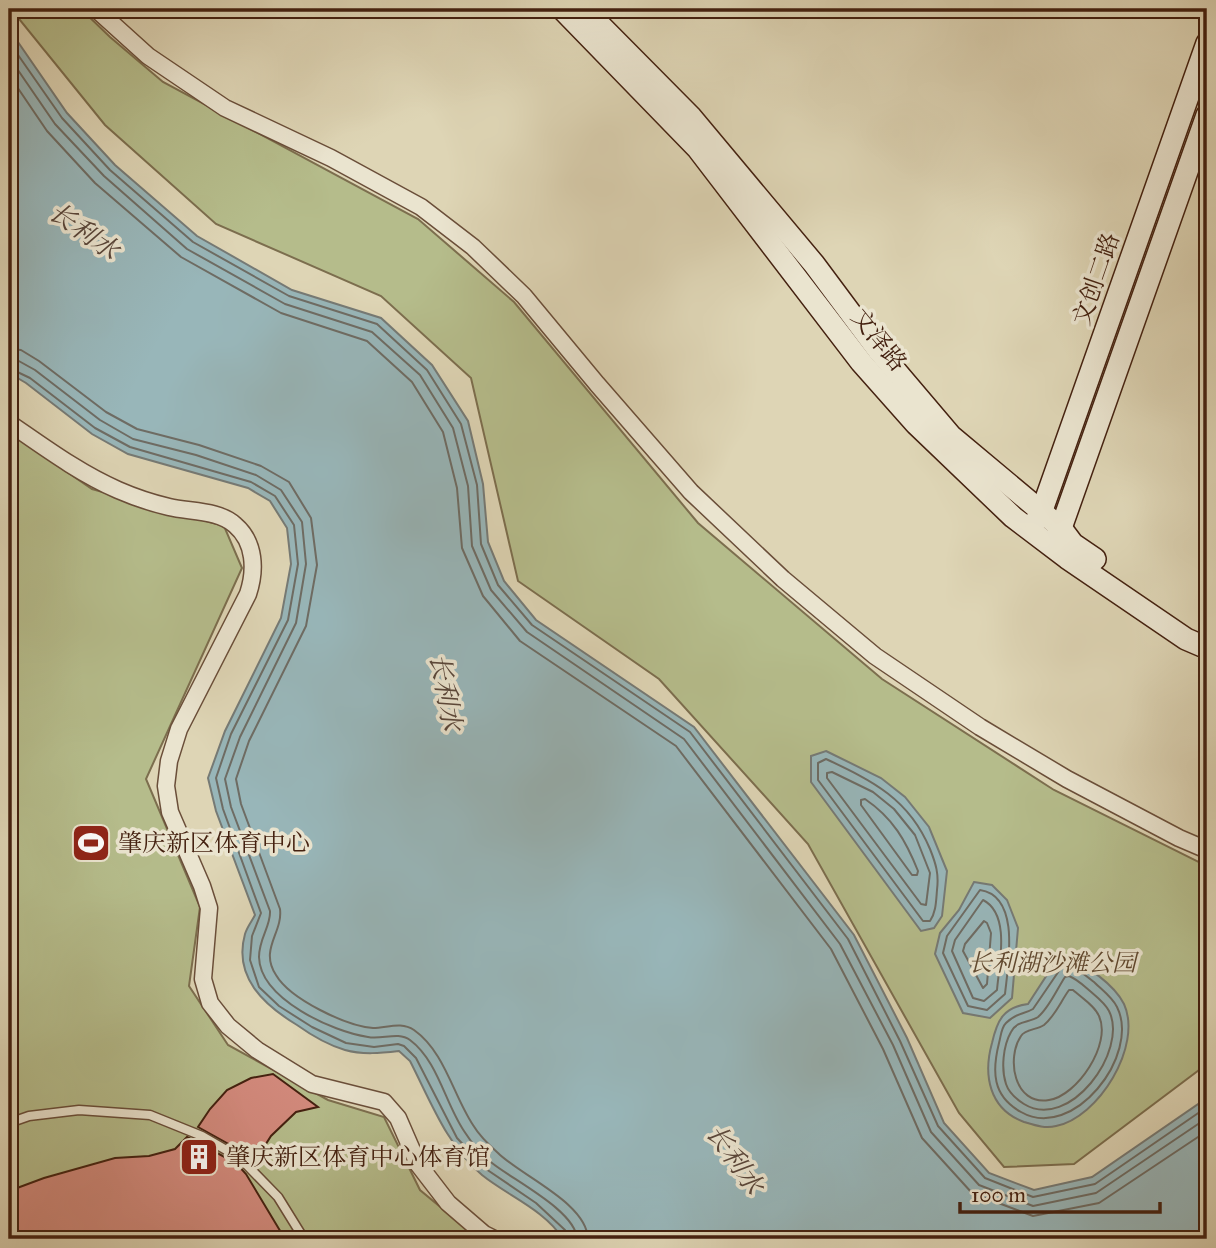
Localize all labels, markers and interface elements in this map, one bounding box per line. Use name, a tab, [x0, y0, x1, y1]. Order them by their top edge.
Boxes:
water label: 长利水	[43, 196, 128, 268]
street label: 文创二路	[1066, 229, 1126, 329]
street label: 文泽路	[845, 303, 913, 377]
water label: 长利水	[423, 651, 469, 736]
sports icon: 肇庆新区体育中心	[70, 822, 112, 864]
place label: 肇庆新区体育中心	[118, 828, 310, 858]
park label: 长利湖沙滩公园	[968, 948, 1140, 978]
water label: 长利水	[700, 1118, 772, 1203]
building icon: 肇庆新区体育中心体育馆	[178, 1136, 220, 1178]
place label: 肇庆新区体育中心体育馆	[226, 1142, 490, 1172]
scale bar	[960, 1171, 1160, 1215]
text: 100 m	[971, 1182, 1026, 1208]

